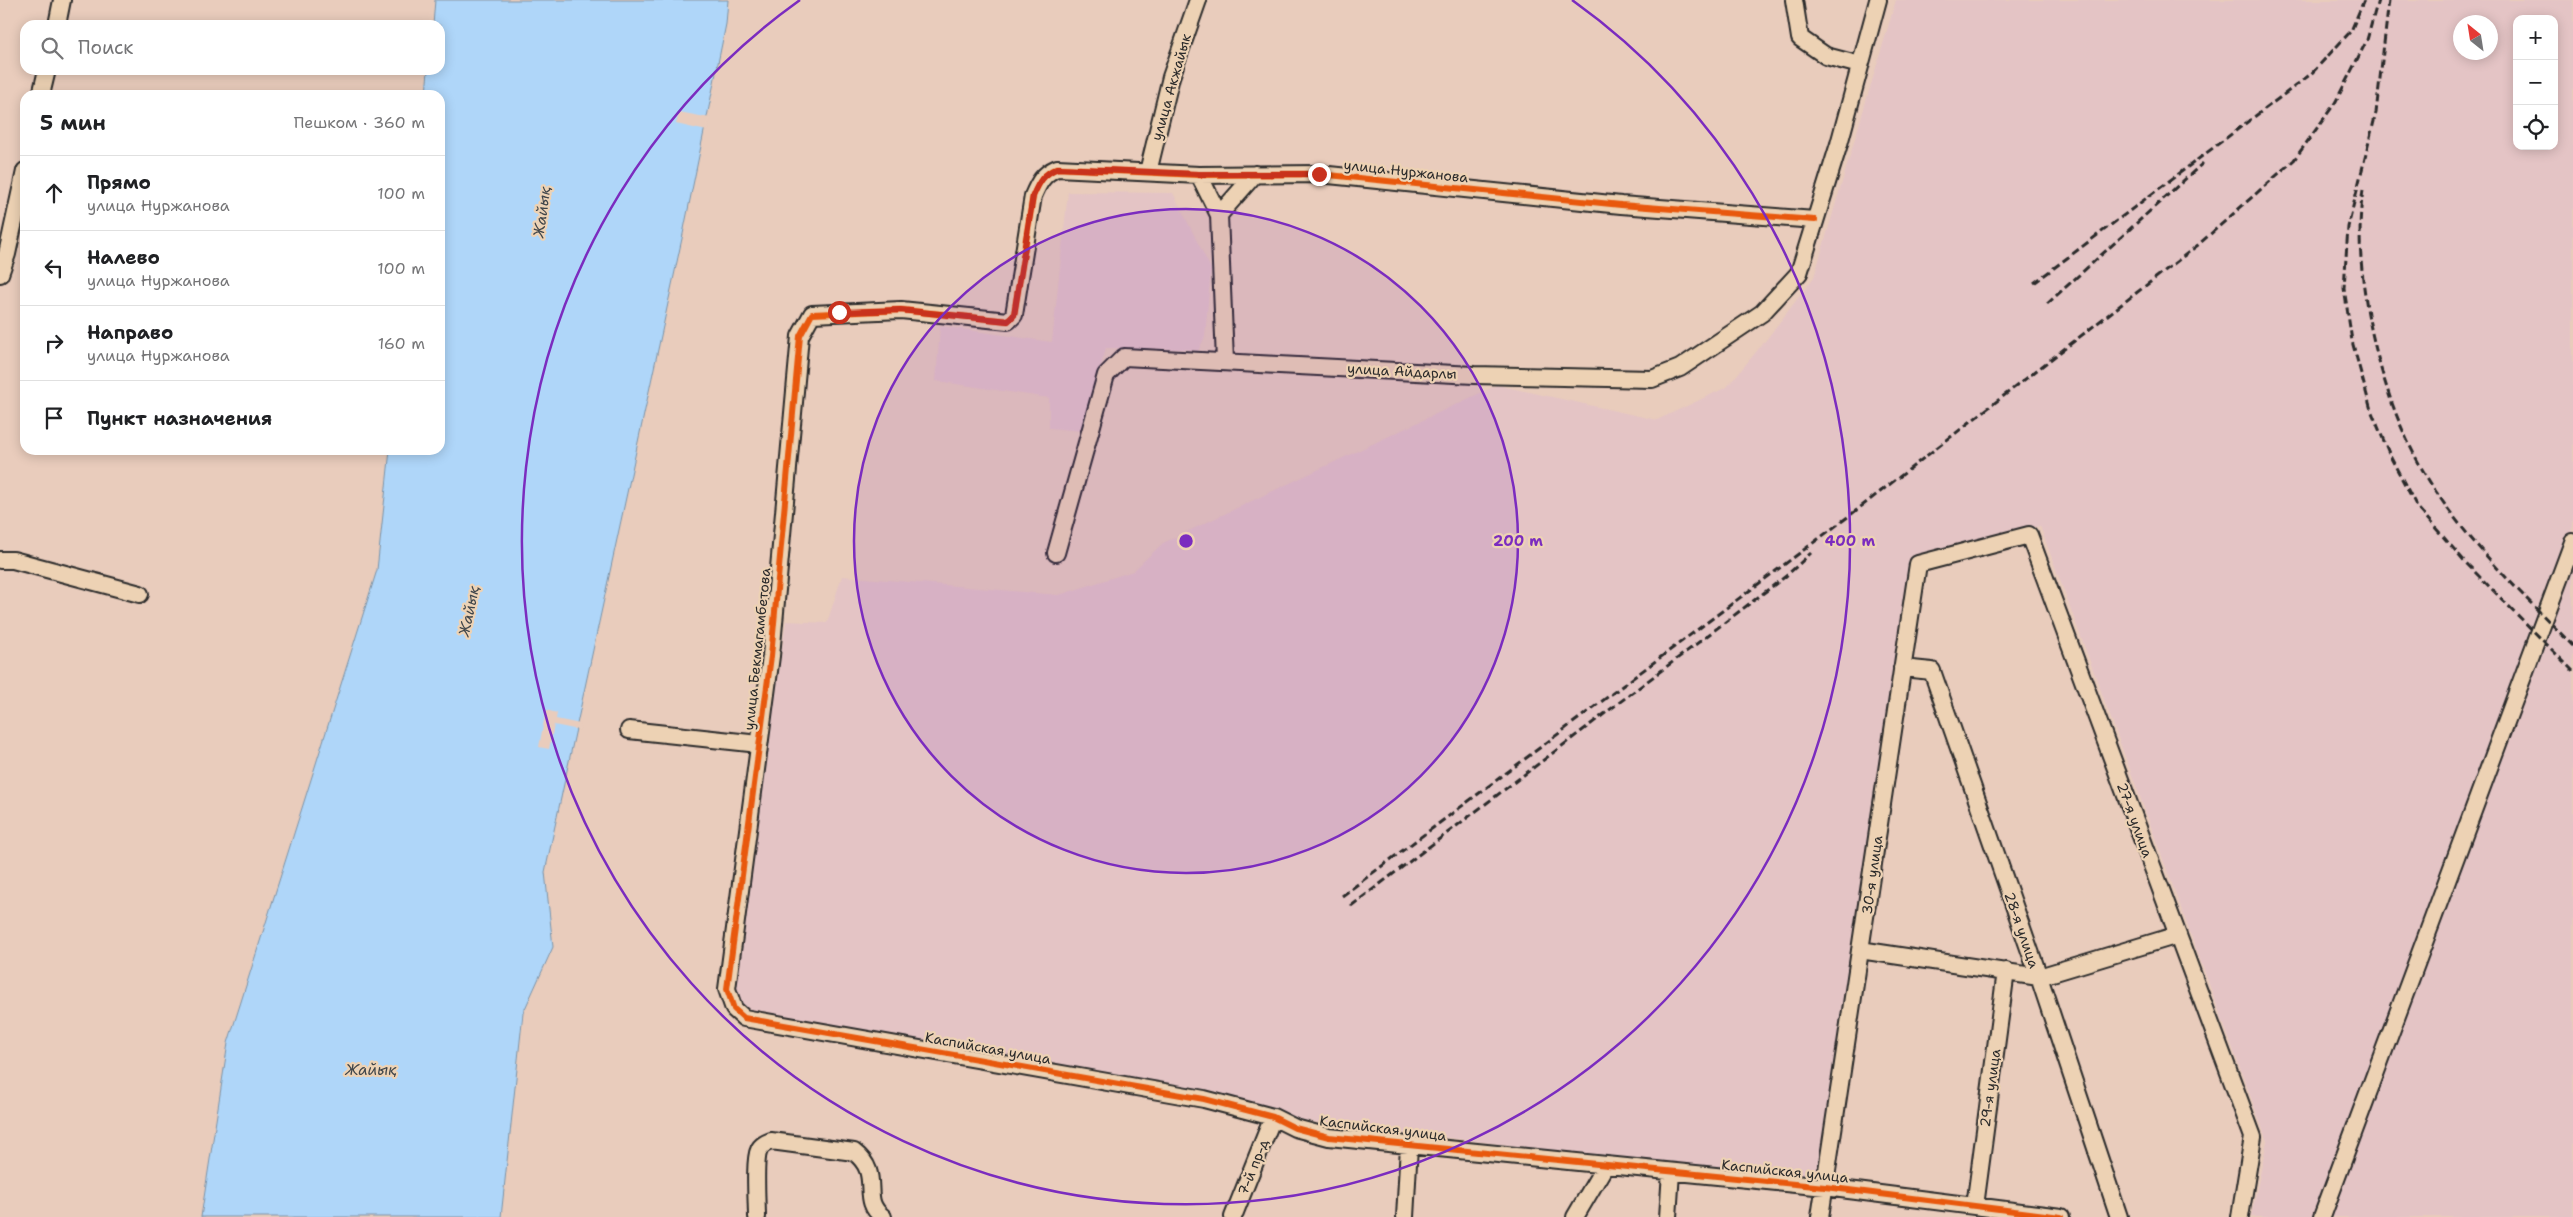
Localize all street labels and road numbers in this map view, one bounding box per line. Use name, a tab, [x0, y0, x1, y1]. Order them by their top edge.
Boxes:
street label: улица Акжайык	[1147, 31, 1195, 143]
street label: улица Нуржанова	[1343, 156, 1469, 187]
street label: улица Айдарлы	[1347, 359, 1457, 383]
street label: улица Бекмагамбетова	[740, 567, 775, 731]
street label: 27-я улица	[2113, 780, 2157, 860]
street label: 30-я улица	[1858, 834, 1886, 916]
street label: 28-я улица	[2001, 890, 2044, 971]
street label: Каспийская улица	[924, 1028, 1053, 1068]
street label: 29-я улица	[1976, 1047, 2004, 1128]
street label: Каспийская улица	[1319, 1111, 1448, 1145]
street label: 7-й пр-д	[1234, 1136, 1272, 1198]
street label: Каспийская улица	[1721, 1155, 1850, 1187]

